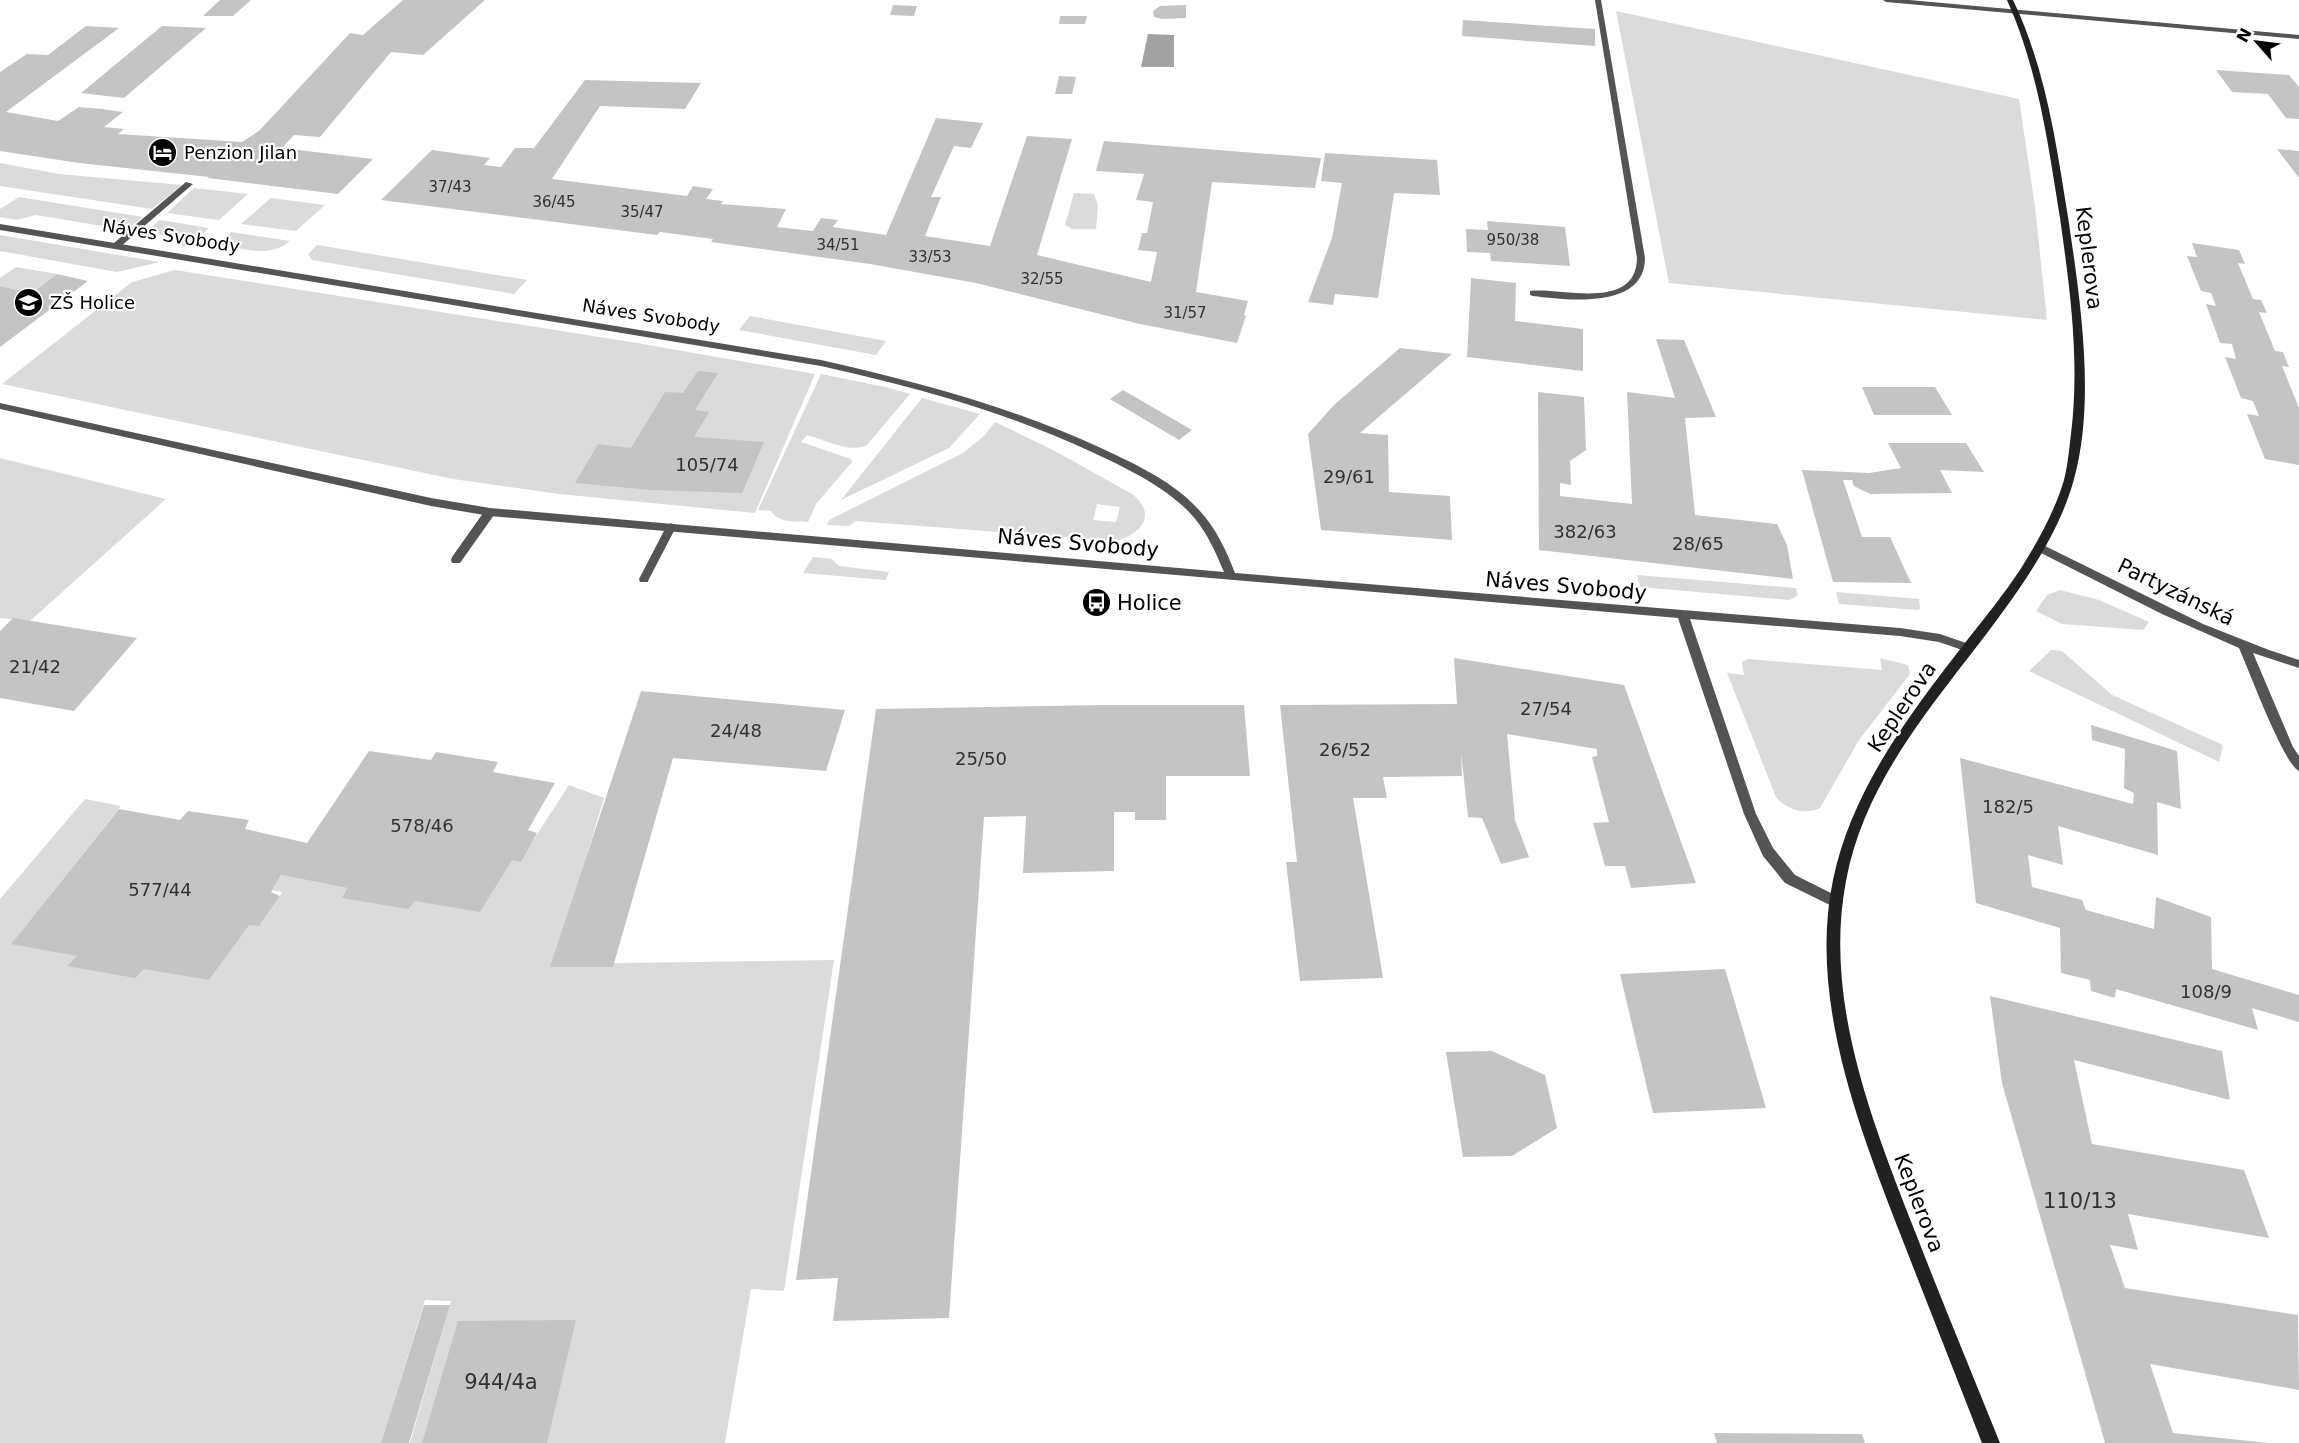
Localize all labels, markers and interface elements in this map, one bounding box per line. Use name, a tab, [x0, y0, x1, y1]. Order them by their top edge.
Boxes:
north arrow	[2227, 12, 2287, 72]
text: N	[2233, 25, 2256, 46]
hotel icon: Penzion Jilan	[147, 137, 179, 169]
place label: Penzion Jilan	[184, 142, 297, 163]
house number: 37/43	[428, 178, 472, 196]
house number: 36/45	[532, 193, 576, 211]
house number: 35/47	[620, 203, 664, 221]
street label: Keplerova	[2071, 205, 2107, 311]
street label: Náves Svobody	[101, 214, 242, 257]
house number: 950/38	[1487, 231, 1539, 249]
house number: 34/51	[816, 236, 860, 254]
house number: 33/53	[908, 248, 952, 266]
house number: 32/55	[1020, 270, 1064, 288]
school or university icon: ZŠ Holice	[13, 287, 45, 319]
place label: ZŠ Holice	[50, 292, 135, 313]
street label: Náves Svobody	[581, 294, 722, 337]
house number: 31/57	[1163, 304, 1207, 322]
house number: 105/74	[675, 454, 739, 475]
house number: 29/61	[1323, 466, 1375, 487]
house number: 382/63	[1553, 521, 1617, 542]
street label: Náves Svobody	[996, 524, 1160, 562]
house number: 28/65	[1672, 533, 1724, 554]
street label: Partyzánská	[2114, 553, 2238, 631]
street label: Náves Svobody	[1484, 567, 1648, 605]
bus stop icon: Holice	[1080, 587, 1112, 619]
place label: Holice	[1117, 591, 1182, 615]
house number: 21/42	[9, 656, 61, 677]
street label: Keplerova	[1863, 657, 1941, 757]
house number: 27/54	[1520, 698, 1572, 719]
house number: 24/48	[710, 720, 762, 741]
house number: 26/52	[1319, 739, 1371, 760]
house number: 25/50	[955, 748, 1007, 769]
house number: 182/5	[1982, 796, 2034, 817]
house number: 578/46	[390, 815, 454, 836]
house number: 577/44	[128, 879, 192, 900]
house number: 108/9	[2180, 981, 2232, 1002]
street label: Keplerova	[1889, 1150, 1949, 1256]
house number: 110/13	[2043, 1189, 2117, 1213]
house number: 944/4a	[464, 1370, 538, 1394]

